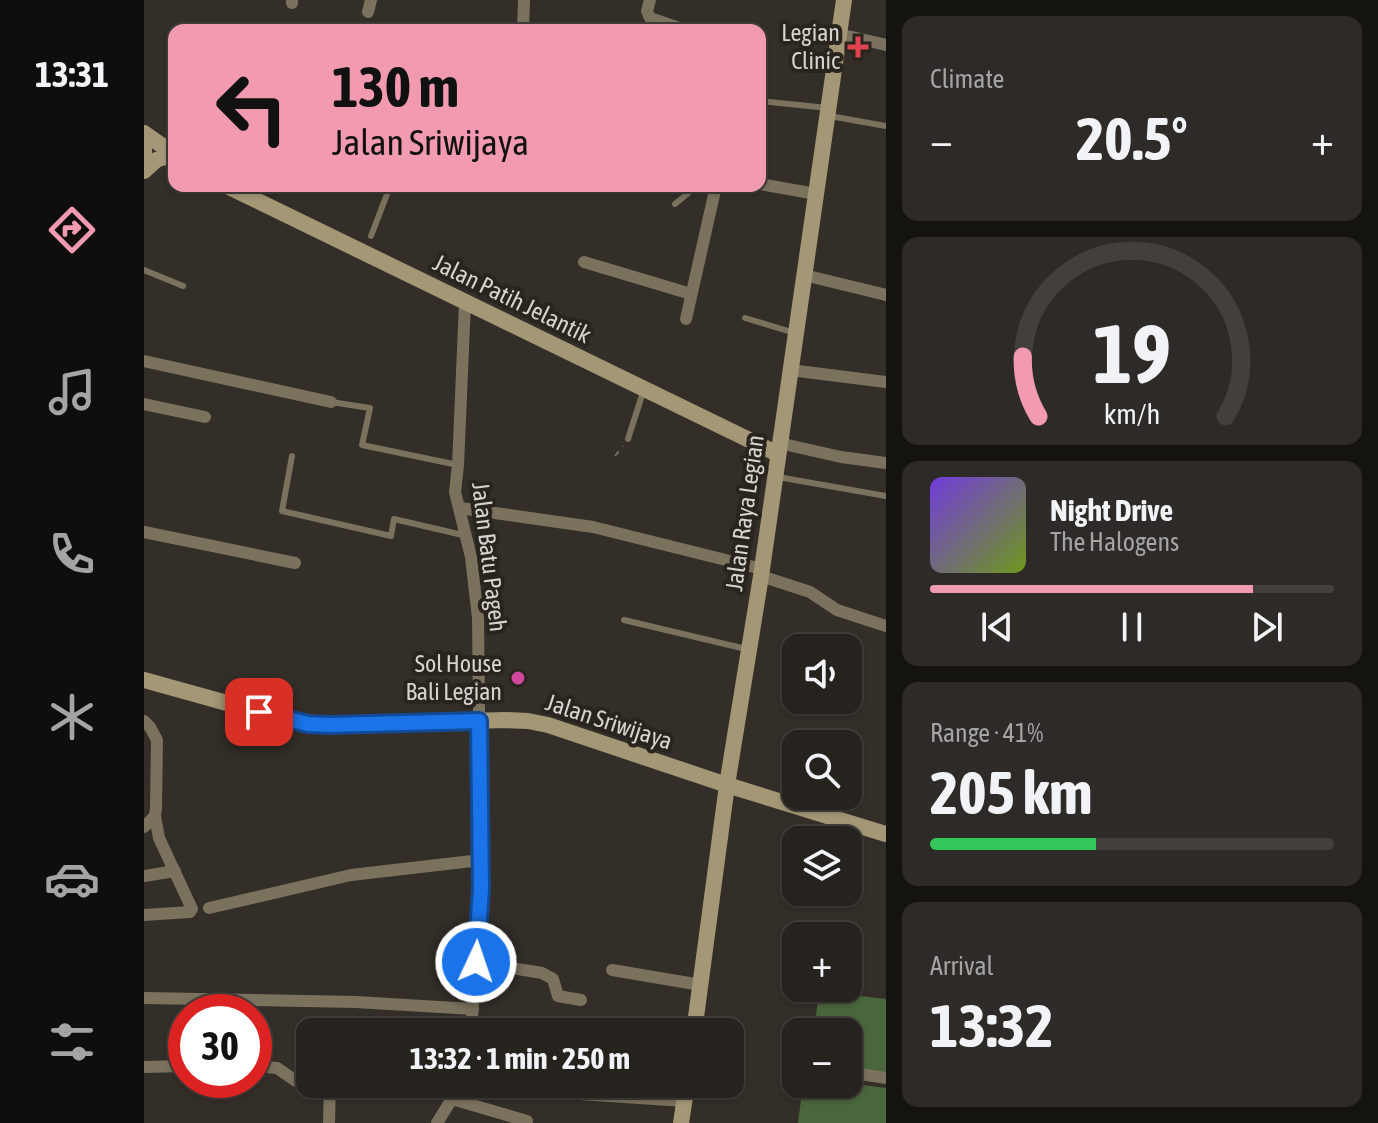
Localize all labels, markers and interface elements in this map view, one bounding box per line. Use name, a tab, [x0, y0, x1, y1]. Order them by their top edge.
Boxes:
place label: Legian Clinic	[781, 19, 840, 74]
marker: Legian Clinic	[847, 36, 869, 58]
text: 13:31	[35, 53, 109, 95]
text: 130 m	[332, 55, 459, 119]
icon: left	[200, 56, 304, 160]
text: Climate	[930, 64, 1004, 94]
text: 20.5°	[1076, 104, 1188, 173]
text: −	[930, 114, 953, 164]
text: +	[1311, 114, 1334, 164]
text: Jalan Sriwijaya	[332, 121, 529, 163]
icon: directions	[44, 202, 100, 258]
street label: Jalan Patih Jelantik	[429, 249, 596, 349]
text: 19	[1093, 304, 1171, 400]
icon: music	[44, 364, 100, 420]
text: km/h	[1104, 397, 1160, 430]
street label: Jalan Raya Legian	[720, 433, 769, 593]
street label: Jalan Batu Pageh	[467, 481, 512, 633]
text: Night Drive	[1050, 493, 1173, 527]
icon: phone	[44, 526, 100, 582]
text: The Halogens	[1050, 527, 1179, 557]
icon: previous	[975, 605, 1019, 649]
icon: pause	[1110, 605, 1154, 649]
icon: next	[1245, 605, 1289, 649]
map controls	[782, 634, 862, 1098]
button: sound	[782, 634, 862, 714]
place label: Sol House Bali Legian	[405, 650, 502, 705]
marker: Sol House Bali Legian	[509, 669, 527, 687]
pin	[225, 678, 293, 746]
street label: Jalan Sriwijaya	[543, 688, 676, 755]
icon: climate	[44, 689, 100, 745]
icon: arrive	[237, 690, 281, 734]
text: Range · 41%	[930, 718, 1043, 748]
button: search	[782, 730, 862, 810]
text: 205 km	[930, 758, 1092, 827]
button: layers	[782, 826, 862, 906]
icon: car	[44, 851, 100, 907]
position arrow	[434, 920, 518, 1004]
button: +	[782, 922, 862, 1002]
text: Arrival	[930, 951, 994, 981]
text: 13:32	[930, 991, 1053, 1060]
speed limit sign: 30	[168, 994, 272, 1098]
icon: filters	[44, 1014, 100, 1070]
button: −	[782, 1018, 862, 1098]
text: 13:32 · 1 min · 250 m	[410, 1041, 630, 1075]

